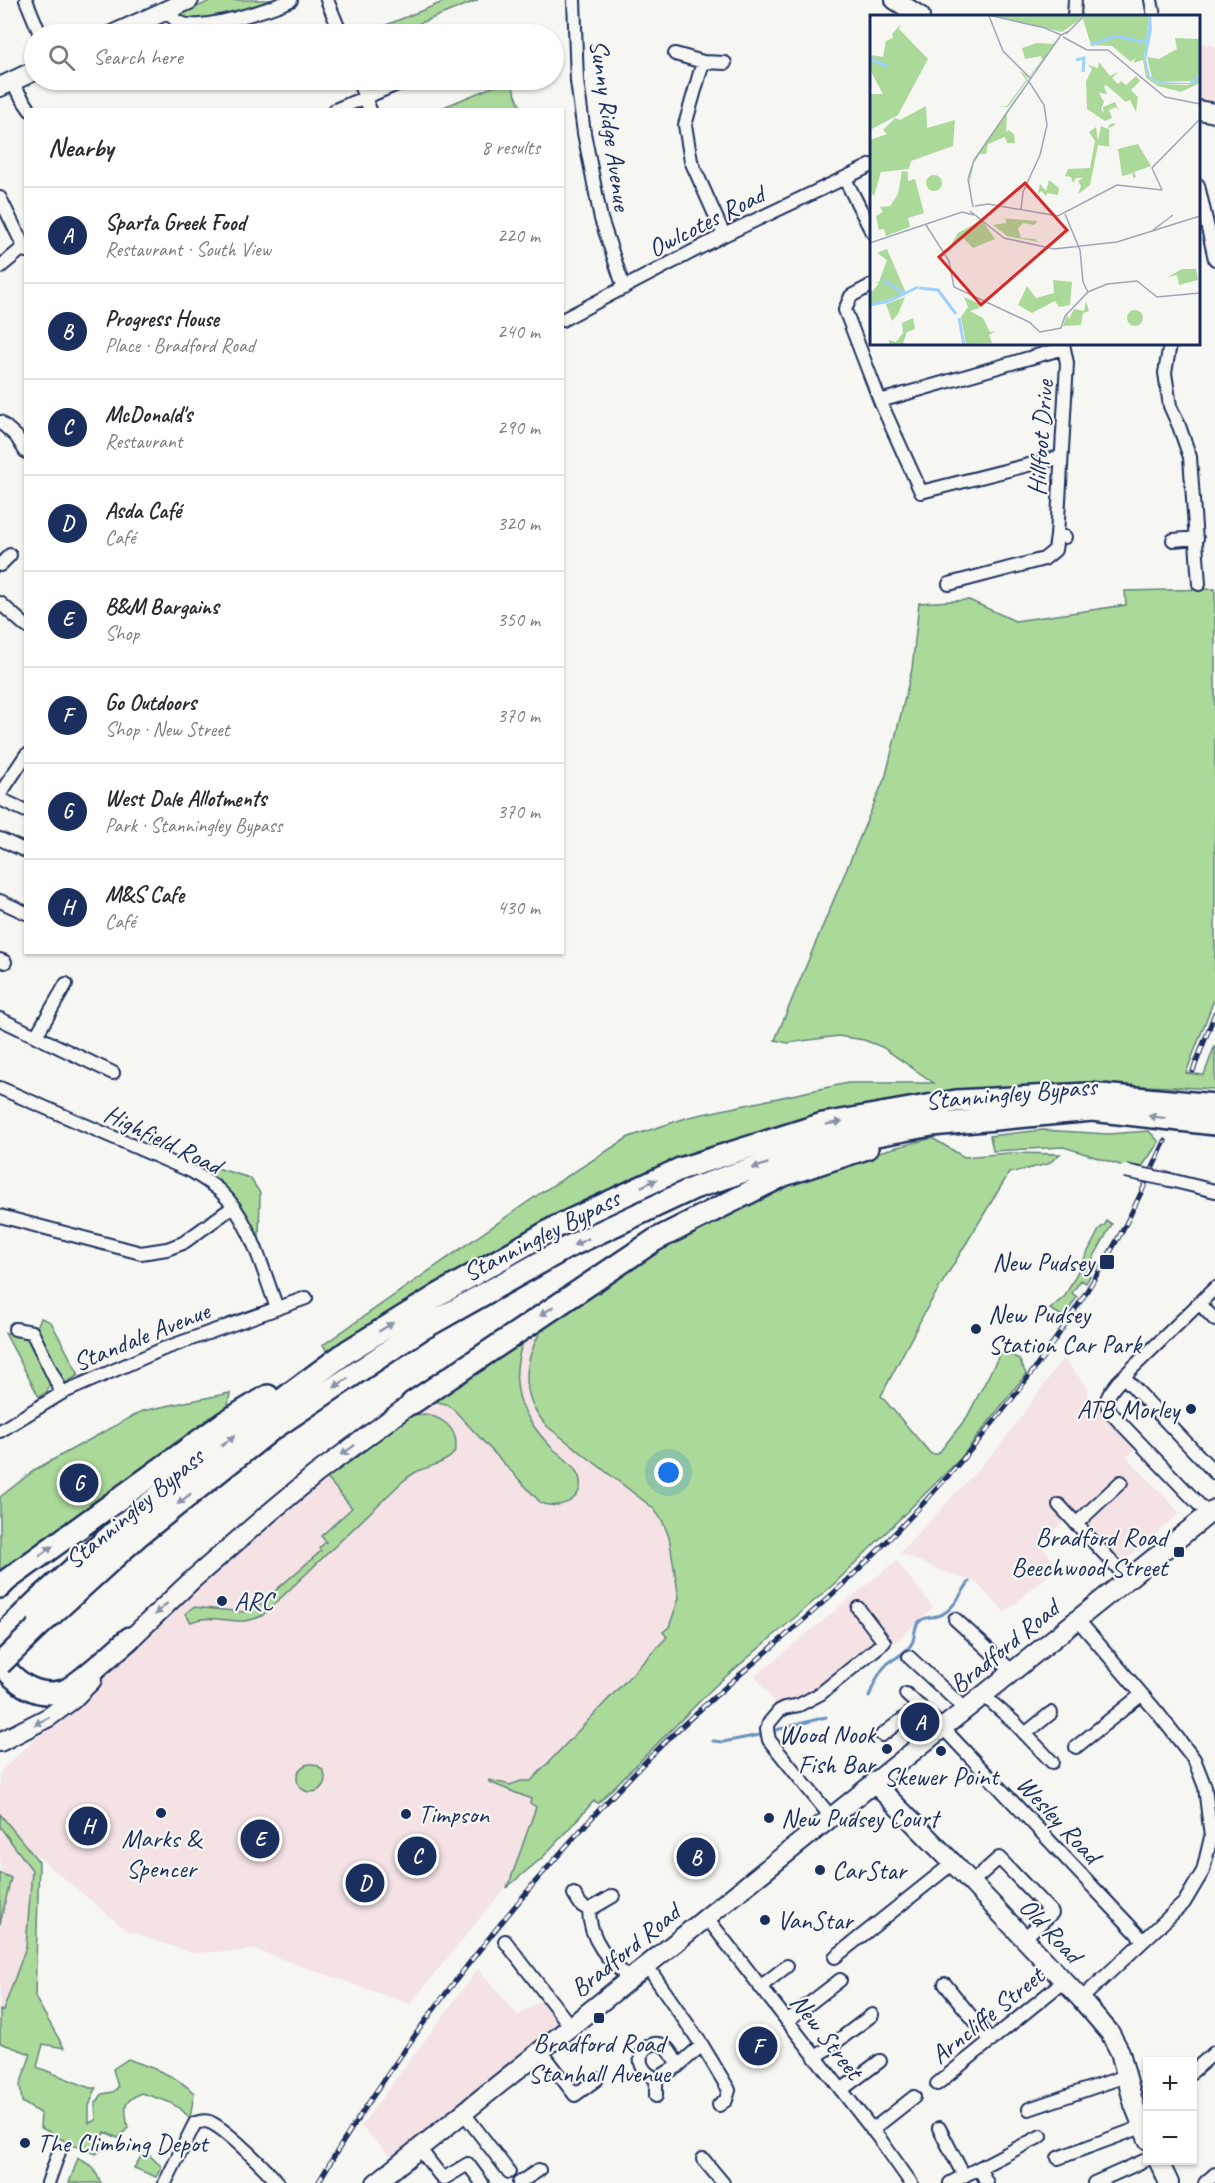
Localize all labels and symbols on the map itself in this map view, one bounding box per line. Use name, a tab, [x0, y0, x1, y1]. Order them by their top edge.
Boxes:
inset map	[870, 15, 1200, 345]
street label: Sunny Ridge Avenue	[582, 38, 639, 214]
street label: Owlcotes Road	[642, 176, 773, 265]
street label: Hillfoot Drive	[1020, 378, 1061, 497]
street label: Stanningley Bypass	[924, 1069, 1100, 1117]
street label: Highfield Road	[99, 1097, 230, 1184]
one-way arrow	[1147, 1112, 1166, 1122]
one-way arrow	[825, 1118, 844, 1127]
one-way arrow	[751, 1162, 769, 1171]
one-way arrow	[640, 1179, 657, 1188]
street label: Stanningley Bypass	[457, 1181, 627, 1289]
one-way arrow	[572, 1237, 589, 1246]
place label: New Pudsey	[992, 1246, 1096, 1279]
marker: New Pudsey	[1098, 1253, 1116, 1271]
street label: Standale Avenue	[68, 1294, 216, 1379]
place label: New Pudsey Station Car Park	[988, 1298, 1144, 1361]
one-way arrow	[539, 1305, 555, 1316]
one-way arrow	[378, 1322, 394, 1333]
marker: New Pudsey Station Car Park	[969, 1322, 983, 1336]
one-way arrow	[333, 1377, 349, 1389]
place label: ATB Morley	[1077, 1393, 1181, 1426]
marker: ATB Morley	[1184, 1402, 1198, 1416]
one-way arrow	[221, 1436, 236, 1448]
street label: Stanningley Bypass	[58, 1439, 212, 1576]
one-way arrow	[340, 1444, 356, 1456]
your location	[654, 1458, 683, 1487]
pin: G	[60, 1460, 98, 1506]
one-way arrow	[176, 1492, 192, 1505]
place label: Bradford Road Beechwood Street	[1011, 1521, 1171, 1584]
one-way arrow	[38, 1545, 54, 1557]
marker: Bradford Road Beechwood Street	[1172, 1545, 1186, 1559]
place label: ARC	[234, 1585, 277, 1618]
street label: Bradford Road	[943, 1590, 1069, 1701]
marker: ARC	[215, 1594, 229, 1608]
one-way arrow	[153, 1602, 168, 1616]
pin: A	[900, 1700, 940, 1744]
one-way arrow	[33, 1715, 51, 1725]
place label: Wood Nook Fish Bar	[779, 1718, 878, 1781]
marker: Wood Nook Fish Bar	[880, 1742, 894, 1756]
marker: Skewer Point	[934, 1744, 948, 1758]
place label: Skewer Point	[884, 1760, 1001, 1793]
street label: Wesley Road	[1009, 1768, 1110, 1873]
place label: Timpson	[418, 1798, 490, 1831]
place label: New Pudsey Court	[781, 1802, 942, 1835]
pin: H	[68, 1804, 107, 1848]
marker: Marks & Spencer	[154, 1806, 168, 1820]
marker: Timpson	[399, 1807, 413, 1821]
marker: New Pudsey Court	[762, 1811, 776, 1825]
pin: E	[240, 1816, 280, 1862]
place label: Marks & Spencer	[122, 1822, 204, 1885]
pin: C	[398, 1834, 436, 1878]
pin: B	[676, 1834, 716, 1880]
place label: CarStar	[832, 1854, 909, 1887]
pin: D	[346, 1860, 385, 1906]
marker: CarStar	[813, 1863, 827, 1877]
street label: Old Road	[1012, 1891, 1092, 1973]
street label: Bradford Road	[564, 1894, 690, 2005]
place label: VanStar	[777, 1904, 855, 1937]
marker: VanStar	[758, 1913, 772, 1927]
street label: Arncliffe Street	[924, 1958, 1053, 2071]
street label: New Street	[783, 1987, 872, 2088]
marker: Bradford Road Stanhall Avenue	[592, 2011, 606, 2025]
pin: F	[738, 2024, 777, 2068]
place label: Bradford Road Stanhall Avenue	[528, 2027, 671, 2090]
place label: The Climbing Depot	[37, 2127, 210, 2160]
marker: The Climbing Depot	[18, 2136, 32, 2150]

